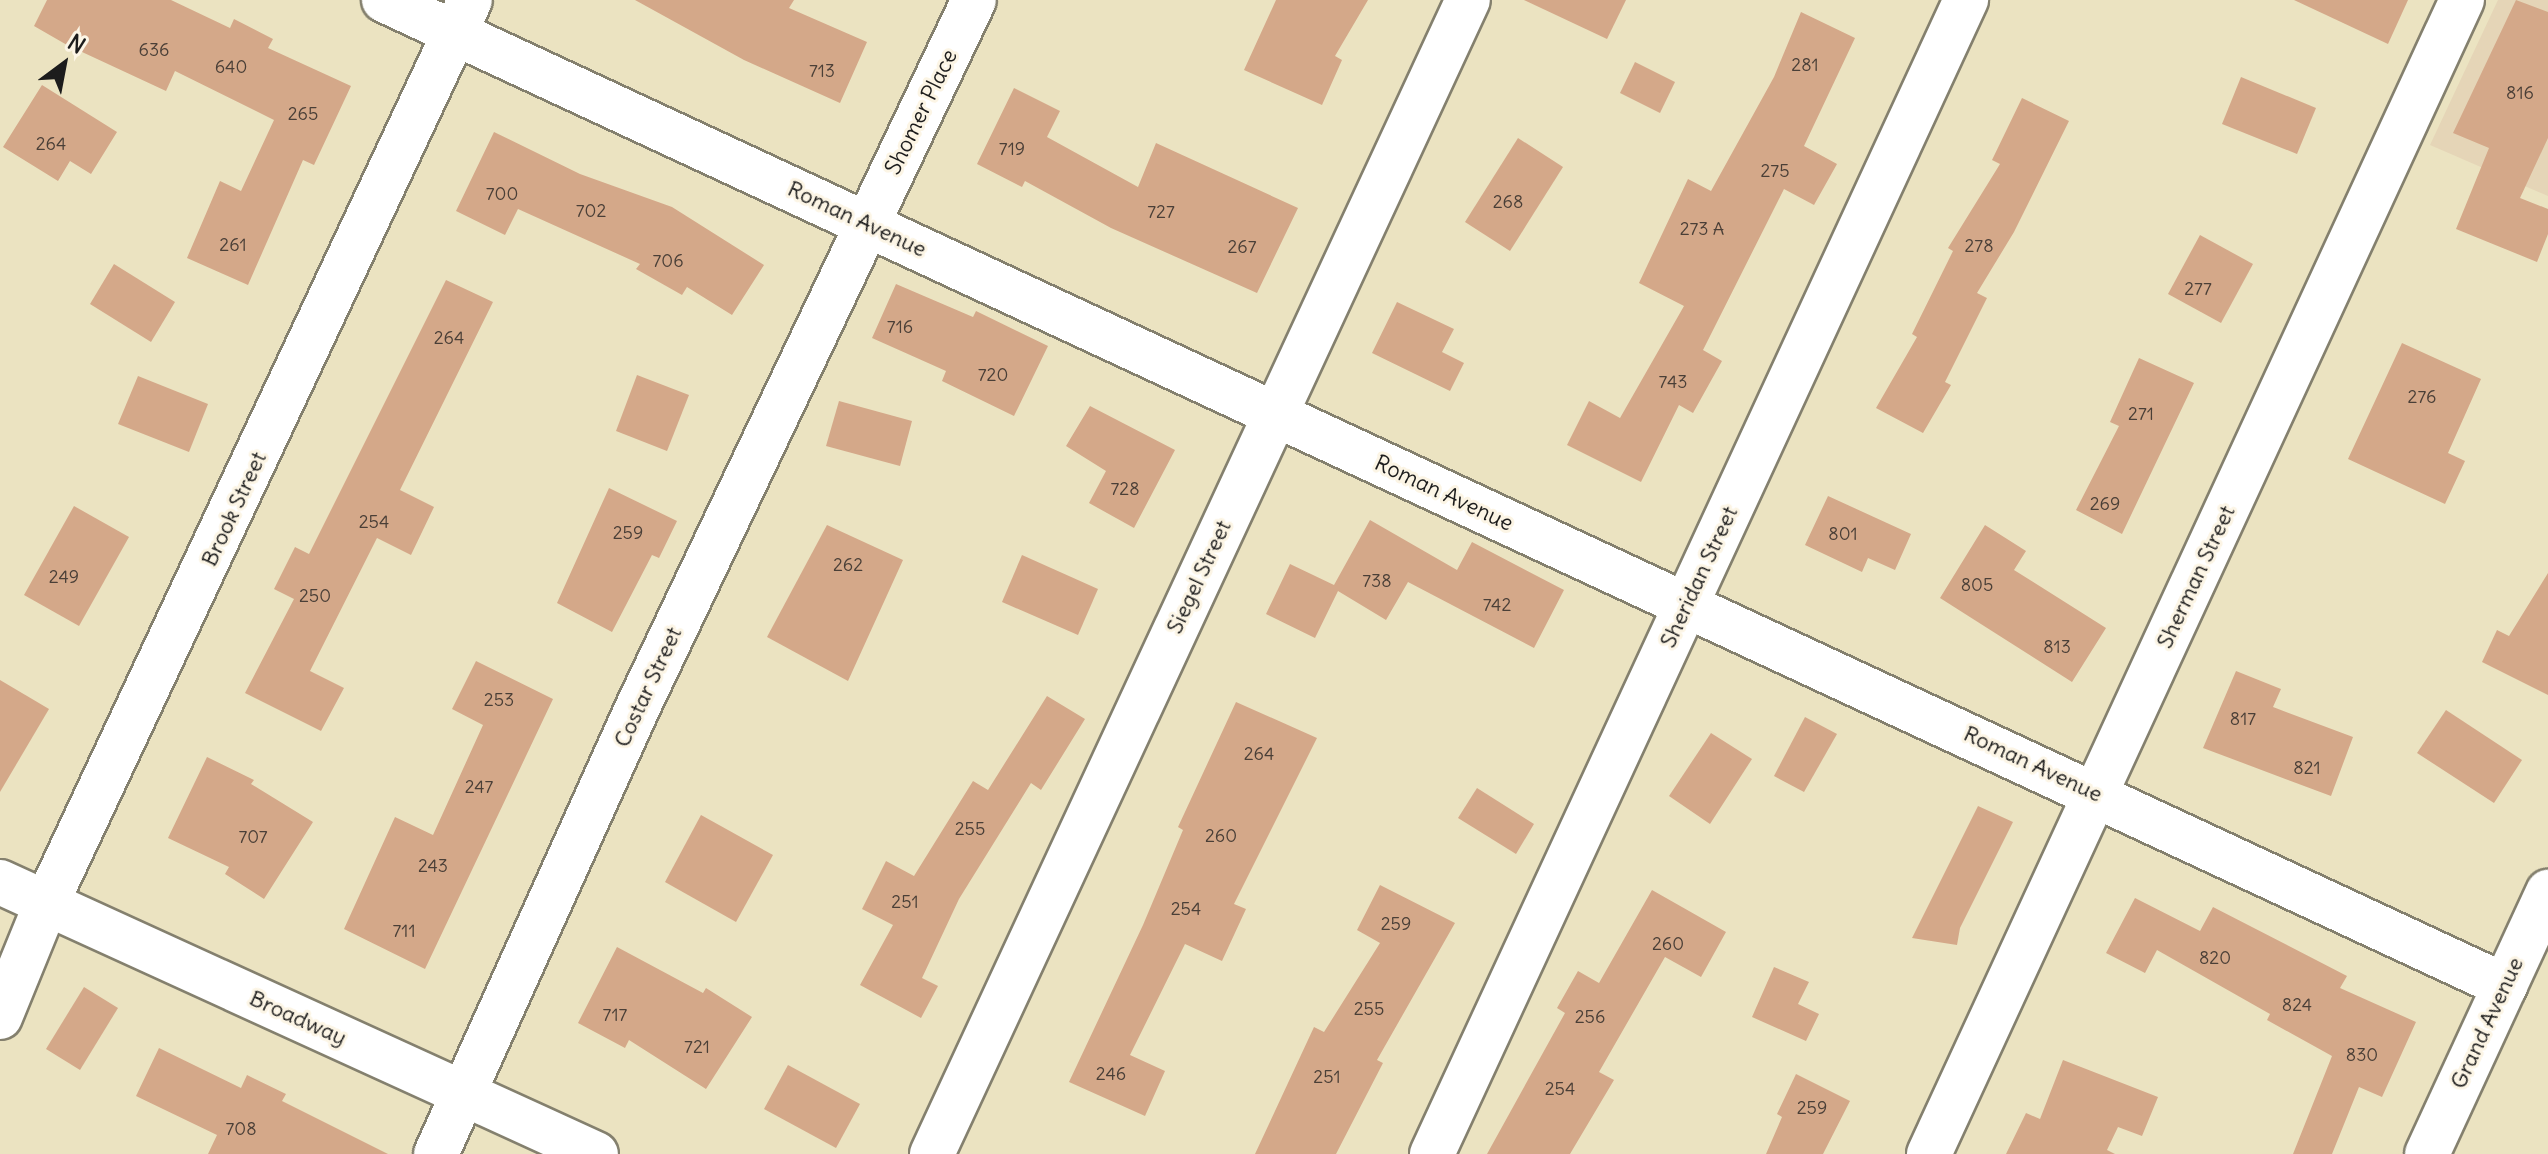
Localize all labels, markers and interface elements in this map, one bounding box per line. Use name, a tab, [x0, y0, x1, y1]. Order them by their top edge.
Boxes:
north arrow	[24, 24, 104, 104]
text: N	[63, 28, 91, 60]
house number: 636	[139, 39, 169, 61]
street label: Shomer Place	[879, 45, 963, 179]
house number: 281	[1791, 54, 1819, 76]
house number: 640	[215, 56, 247, 78]
house number: 713	[809, 60, 835, 82]
house number: 816	[2506, 82, 2534, 104]
house number: 265	[288, 103, 318, 125]
house number: 264	[36, 133, 66, 155]
house number: 719	[999, 138, 1025, 160]
house number: 275	[1760, 160, 1790, 182]
street label: Roman Avenue	[784, 175, 930, 263]
house number: 700	[486, 183, 518, 205]
house number: 268	[1493, 191, 1523, 213]
house number: 702	[576, 200, 606, 222]
house number: 727	[1147, 201, 1175, 223]
house number: 273 A	[1680, 218, 1724, 240]
house number: 261	[219, 234, 247, 256]
house number: 278	[1964, 235, 1994, 257]
house number: 267	[1227, 236, 1257, 258]
house number: 706	[652, 250, 684, 272]
house number: 277	[2184, 278, 2212, 300]
house number: 716	[887, 316, 913, 338]
house number: 264	[434, 327, 464, 349]
house number: 720	[978, 364, 1008, 386]
house number: 743	[1658, 371, 1688, 393]
house number: 276	[2408, 386, 2436, 408]
house number: 271	[2128, 403, 2154, 425]
street label: Brook Street	[196, 448, 272, 570]
street label: Roman Avenue	[1371, 449, 1517, 537]
house number: 728	[1110, 478, 1140, 500]
house number: 269	[2090, 493, 2120, 515]
street label: Sherman Street	[2151, 501, 2241, 653]
street label: Sheridan Street	[1655, 502, 1743, 652]
house number: 254	[359, 511, 389, 533]
street label: Siegel Street	[1161, 516, 1237, 638]
house number: 259	[613, 522, 643, 544]
house number: 801	[1828, 523, 1858, 545]
house number: 262	[833, 554, 863, 576]
house number: 249	[49, 566, 79, 588]
house number: 738	[1362, 570, 1392, 592]
house number: 805	[1961, 574, 1993, 596]
house number: 250	[299, 585, 331, 607]
house number: 742	[1483, 594, 1511, 616]
street label: Costar Street	[609, 623, 687, 751]
house number: 813	[2043, 636, 2071, 658]
house number: 253	[484, 689, 514, 711]
house number: 817	[2230, 708, 2256, 730]
street label: Roman Avenue	[1960, 720, 2106, 808]
house number: 264	[1244, 743, 1274, 765]
house number: 821	[2293, 757, 2321, 779]
house number: 247	[465, 776, 493, 798]
house number: 255	[955, 818, 985, 840]
house number: 260	[1205, 825, 1237, 847]
house number: 707	[238, 826, 268, 848]
house number: 243	[418, 855, 448, 877]
house number: 251	[891, 891, 919, 913]
house number: 254	[1171, 898, 1201, 920]
house number: 259	[1381, 913, 1411, 935]
house number: 711	[392, 920, 416, 942]
house number: 260	[1652, 933, 1684, 955]
house number: 820	[2199, 947, 2231, 969]
street label: Grand Avenue	[2445, 953, 2529, 1093]
street label: Broadway	[245, 985, 351, 1051]
house number: 824	[2282, 994, 2312, 1016]
house number: 255	[1354, 998, 1384, 1020]
house number: 717	[603, 1004, 627, 1026]
house number: 256	[1575, 1006, 1605, 1028]
house number: 721	[684, 1036, 710, 1058]
house number: 830	[2346, 1044, 2378, 1066]
house number: 246	[1096, 1063, 1126, 1085]
house number: 251	[1313, 1066, 1341, 1088]
house number: 254	[1545, 1078, 1575, 1100]
house number: 259	[1797, 1097, 1827, 1119]
house number: 708	[225, 1118, 257, 1140]

